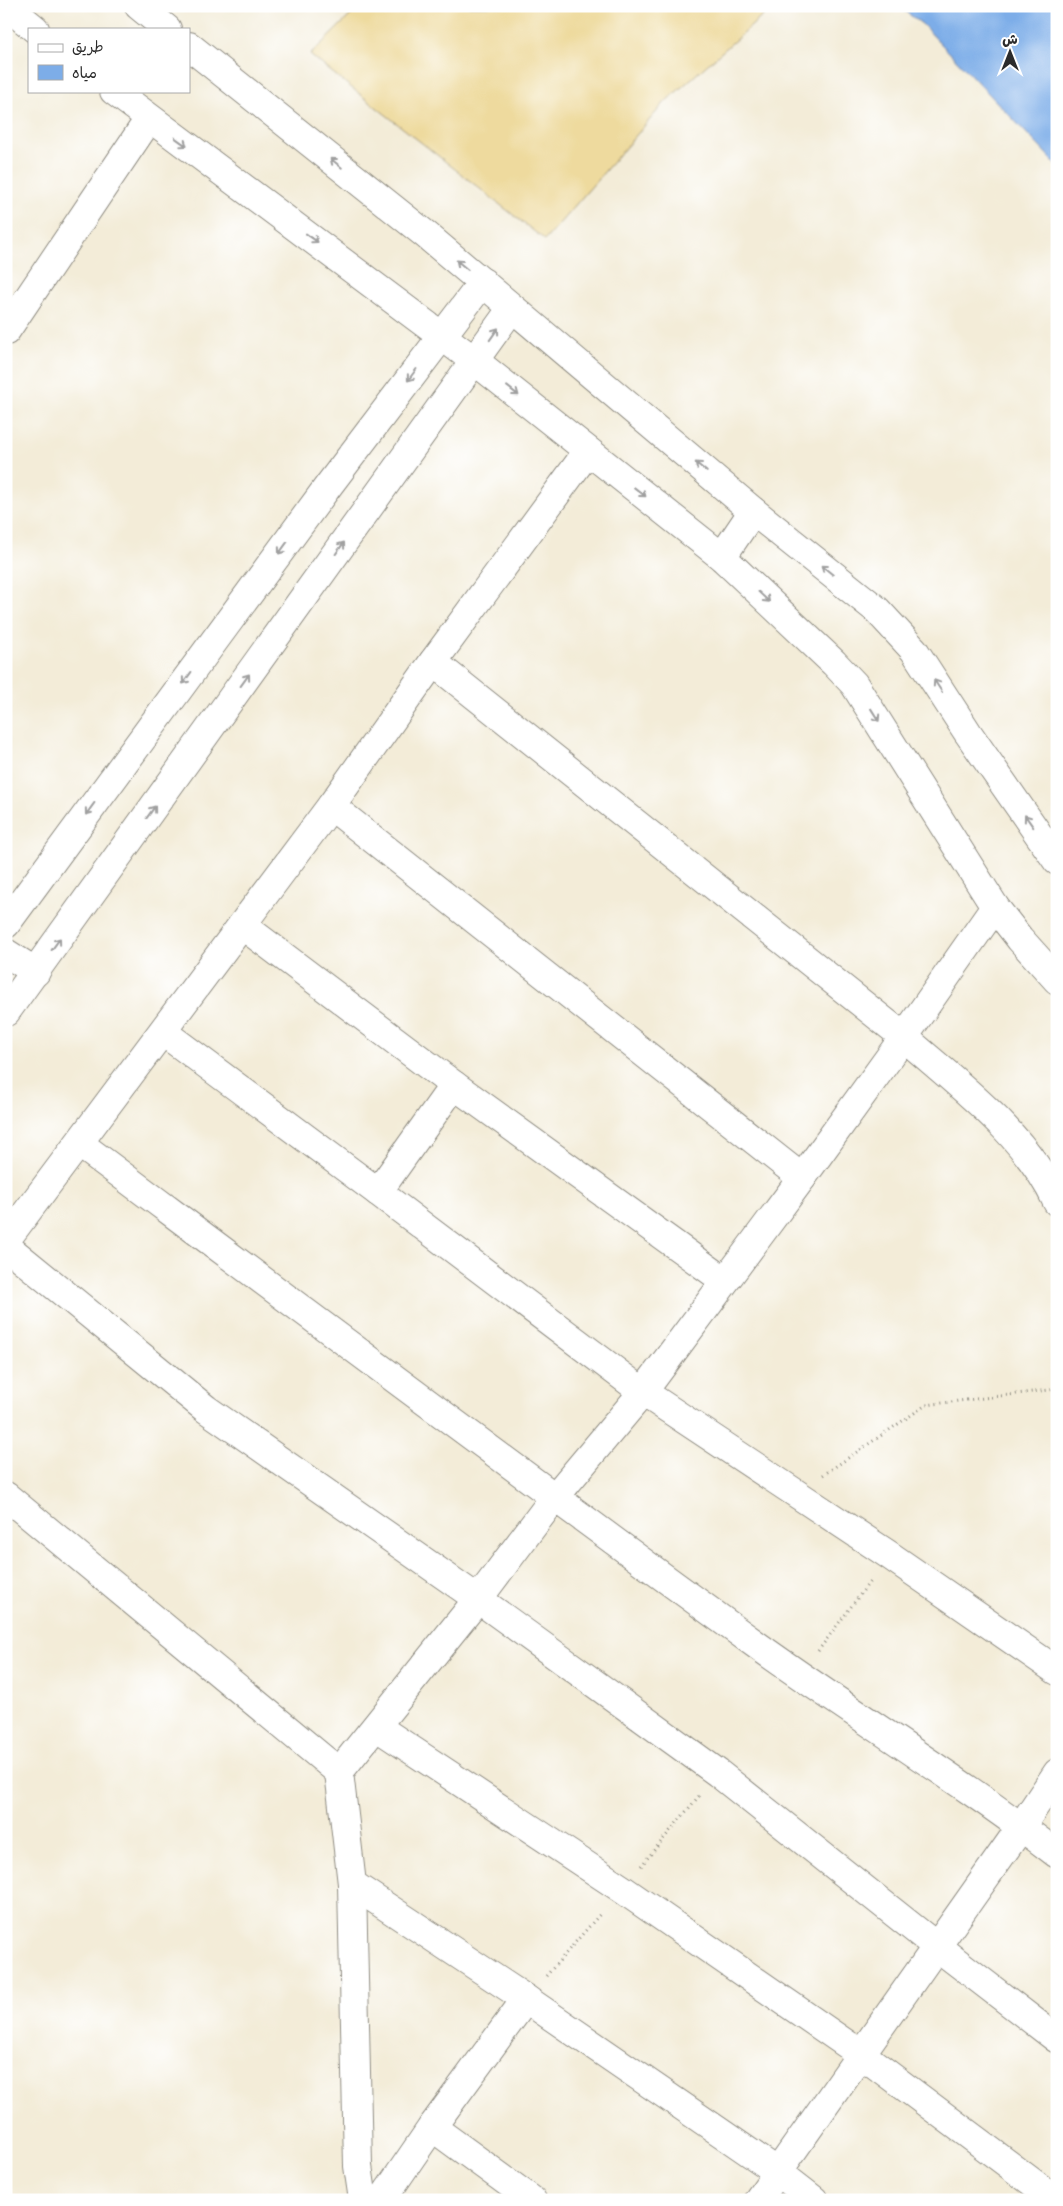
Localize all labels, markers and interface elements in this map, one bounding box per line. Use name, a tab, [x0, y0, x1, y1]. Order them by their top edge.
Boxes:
legend	[28, 28, 190, 92]
north arrow	[986, 28, 1036, 78]
text: ش	[1002, 30, 1018, 50]
text: طريق	[72, 37, 104, 58]
text: مياه	[72, 63, 97, 84]
one-way arrow	[174, 137, 188, 147]
one-way arrow	[329, 157, 342, 168]
one-way arrow	[305, 233, 318, 244]
one-way arrow	[456, 259, 469, 270]
one-way arrow	[489, 327, 499, 341]
one-way arrow	[407, 368, 417, 382]
one-way arrow	[506, 386, 520, 396]
one-way arrow	[695, 461, 708, 472]
one-way arrow	[633, 487, 647, 497]
one-way arrow	[278, 541, 288, 555]
one-way arrow	[335, 541, 345, 555]
one-way arrow	[821, 564, 834, 575]
one-way arrow	[758, 591, 771, 603]
one-way arrow	[182, 671, 192, 685]
one-way arrow	[240, 673, 250, 687]
one-way arrow	[933, 680, 943, 694]
one-way arrow	[870, 708, 880, 722]
one-way arrow	[85, 802, 96, 815]
one-way arrow	[145, 806, 156, 819]
one-way arrow	[1024, 814, 1034, 828]
one-way arrow	[51, 937, 61, 951]

